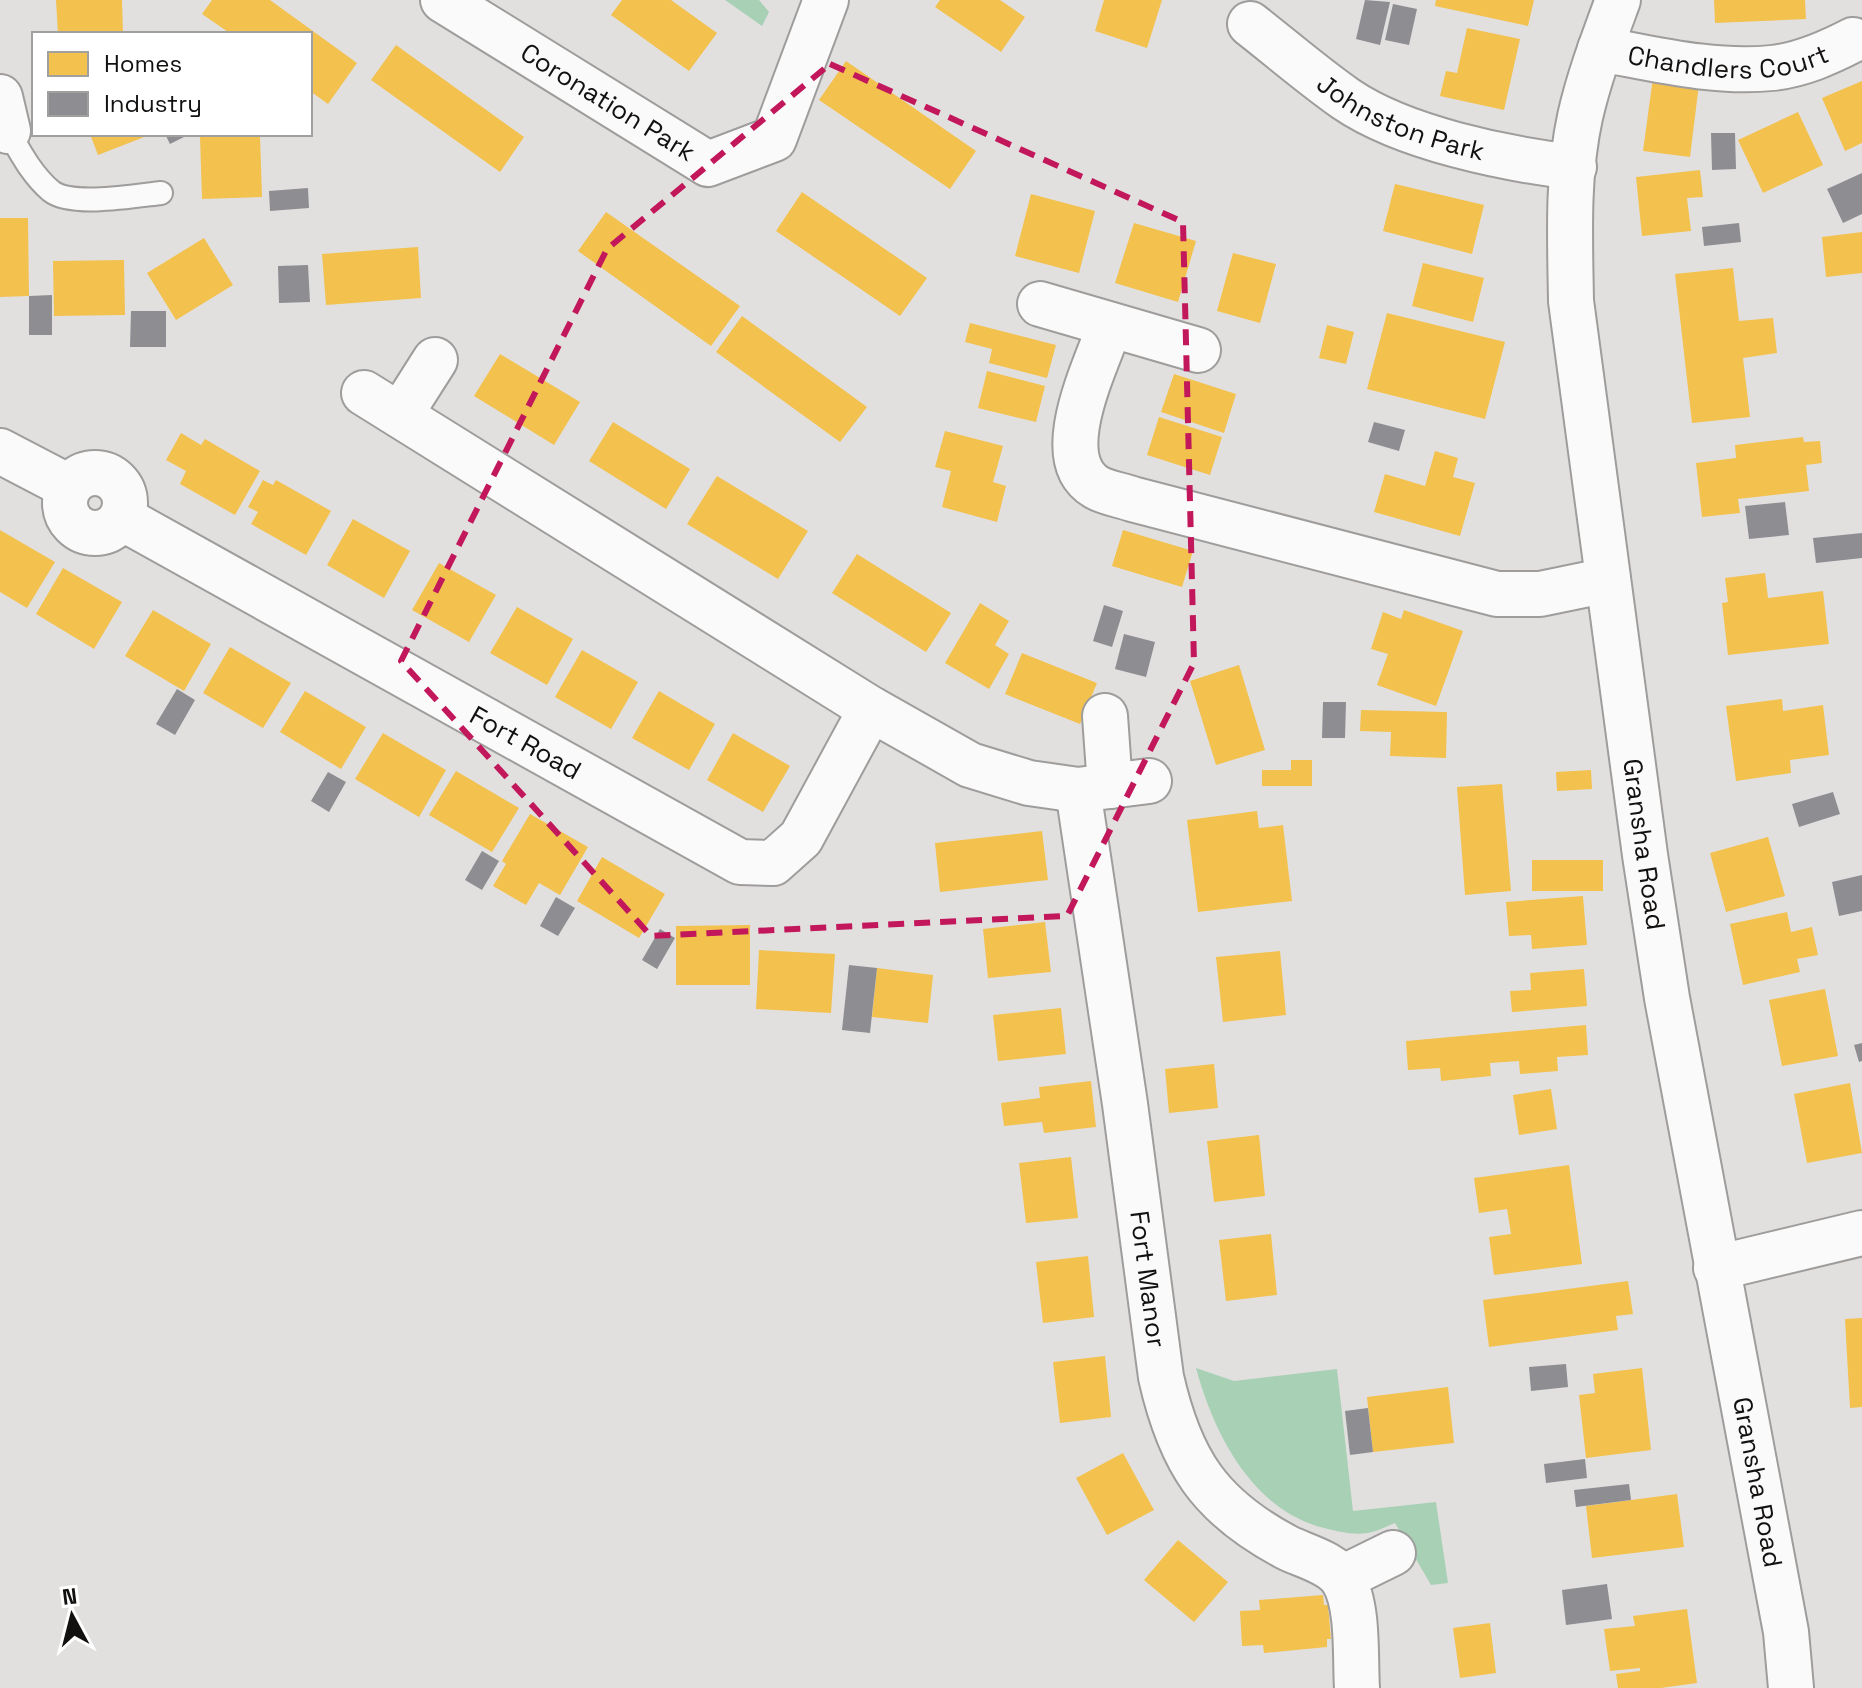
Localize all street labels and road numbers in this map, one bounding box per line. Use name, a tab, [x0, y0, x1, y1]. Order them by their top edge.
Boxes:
street label: Coronation Park	[514, 35, 702, 169]
street label: Chandlers Court	[1625, 37, 1834, 86]
street label: Johnston Park	[1310, 66, 1488, 168]
street label: Fort Road	[464, 698, 587, 787]
street label: Gransha Road	[1615, 757, 1673, 932]
street label: Fort Manor	[1122, 1208, 1174, 1349]
street label: Gransha Road	[1725, 1394, 1791, 1570]

